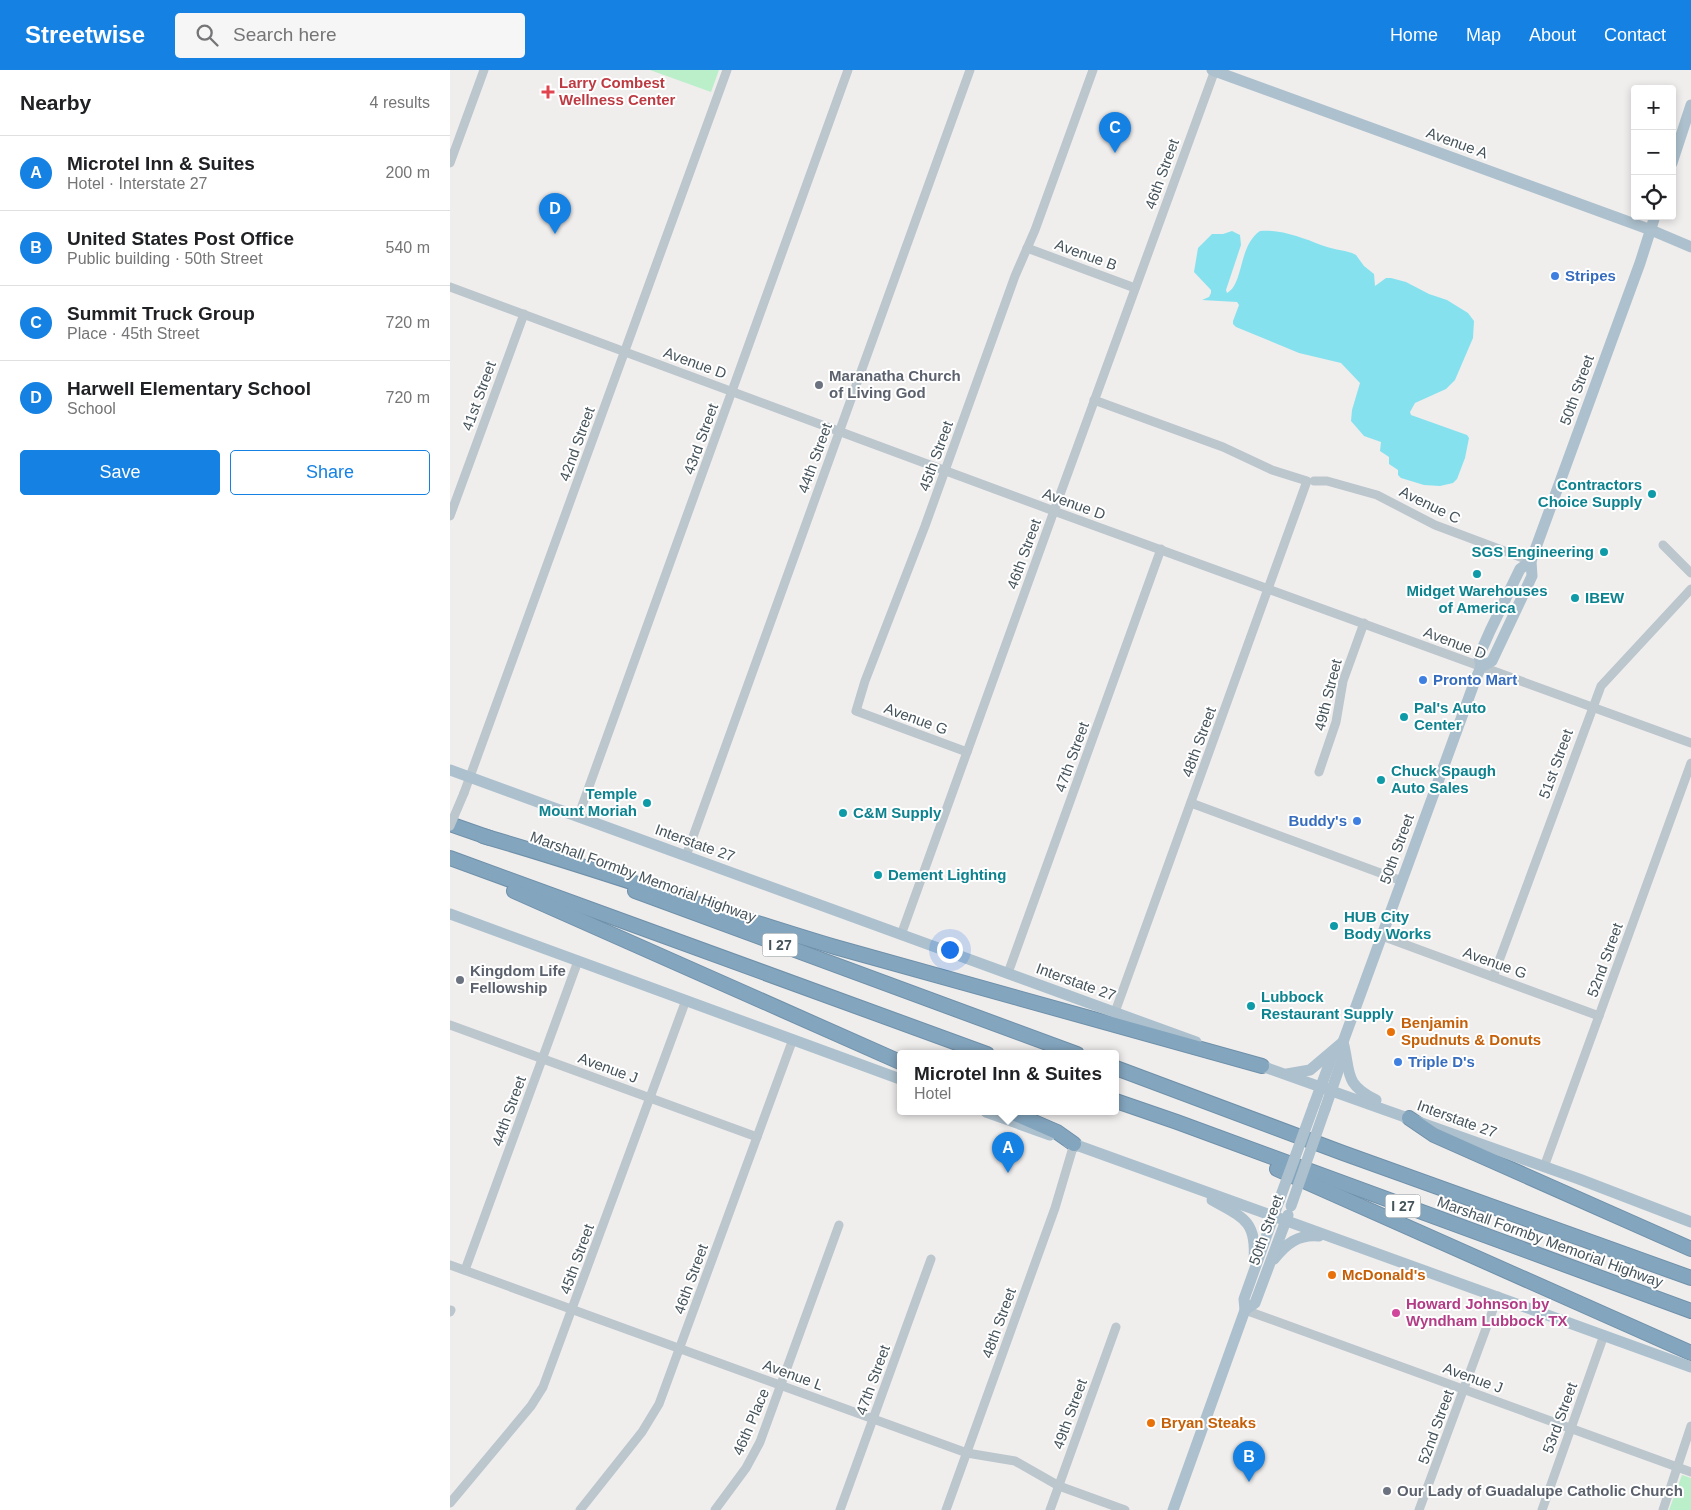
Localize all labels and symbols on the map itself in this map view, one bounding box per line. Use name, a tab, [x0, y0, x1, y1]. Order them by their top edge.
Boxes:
place label: Larry Combest Wellness Center	[559, 74, 676, 108]
marker: Larry Combest Wellness Center	[541, 85, 555, 99]
pin: C	[1099, 112, 1131, 153]
street label: Avenue A	[1424, 124, 1490, 161]
street label: 46th Street	[1141, 136, 1182, 211]
pin: D	[539, 193, 571, 234]
street label: Avenue B	[1053, 235, 1120, 274]
place label: Stripes	[1565, 267, 1616, 284]
marker: Stripes	[1549, 270, 1561, 282]
street label: Avenue D	[661, 343, 729, 382]
street label: 50th Street	[1556, 352, 1597, 427]
street label: 41st Street	[458, 358, 499, 433]
place label: Maranatha Church of Living God	[829, 367, 961, 401]
marker: Maranatha Church of Living God	[813, 379, 825, 391]
street label: 43rd Street	[680, 400, 721, 477]
street label: 42nd Street	[555, 404, 598, 483]
street label: 45th Street	[915, 418, 956, 493]
street label: 44th Street	[794, 420, 835, 495]
place label: Contractors Choice Supply	[1538, 476, 1643, 510]
street label: Avenue C	[1397, 483, 1464, 527]
street label: Avenue D	[1040, 484, 1108, 523]
marker: Contractors Choice Supply	[1646, 488, 1658, 500]
street label: 46th Street	[1003, 516, 1044, 591]
place label: SGS Engineering	[1471, 543, 1594, 560]
marker: SGS Engineering	[1598, 546, 1610, 558]
marker: Midget Warehouses of America	[1471, 568, 1483, 580]
place label: Midget Warehouses of America	[1406, 582, 1548, 616]
place label: IBEW	[1585, 589, 1625, 606]
marker: IBEW	[1569, 592, 1581, 604]
street label: Avenue D	[1422, 623, 1489, 662]
street label: 49th Street	[1310, 656, 1345, 733]
place label: Pronto Mart	[1433, 671, 1517, 688]
marker: Pronto Mart	[1417, 674, 1429, 686]
street label: Avenue G	[882, 699, 950, 738]
place label: Pal's Auto Center	[1414, 699, 1486, 733]
street label: 48th Street	[1178, 704, 1219, 779]
marker: Pal's Auto Center	[1398, 711, 1410, 723]
street label: 47th Street	[1051, 719, 1092, 794]
street label: 51st Street	[1535, 726, 1576, 801]
place label: Chuck Spaugh Auto Sales	[1391, 762, 1496, 796]
marker: Chuck Spaugh Auto Sales	[1375, 774, 1387, 786]
place label: Temple Mount Moriah	[539, 785, 637, 819]
marker: Temple Mount Moriah	[641, 797, 653, 809]
place label: C&M Supply	[853, 804, 942, 821]
marker: C&M Supply	[837, 807, 849, 819]
street label: 50th Street	[1376, 811, 1417, 886]
place label: Buddy's	[1288, 812, 1347, 829]
marker: Buddy's	[1351, 815, 1363, 827]
street label: Interstate 27	[653, 820, 737, 865]
street label: Marshall Formby Memorial Highway	[528, 828, 759, 926]
place label: Dement Lighting	[888, 866, 1006, 883]
marker: Dement Lighting	[872, 869, 884, 881]
place label: HUB City Body Works	[1344, 908, 1431, 942]
marker: HUB City Body Works	[1328, 920, 1340, 932]
street label: 52nd Street	[1583, 920, 1626, 999]
road number: I 27	[762, 934, 798, 956]
your location	[937, 937, 963, 963]
street label: Avenue G	[1461, 943, 1529, 982]
street label: Interstate 27	[1034, 959, 1118, 1004]
place label: Kingdom Life Fellowship	[470, 962, 566, 996]
marker: Kingdom Life Fellowship	[454, 974, 466, 986]
place label: Lubbock Restaurant Supply	[1261, 988, 1394, 1022]
marker: Lubbock Restaurant Supply	[1245, 1000, 1257, 1012]
place label: Benjamin Spudnuts & Donuts	[1401, 1014, 1541, 1048]
marker: Benjamin Spudnuts & Donuts	[1385, 1026, 1397, 1038]
street label: Avenue J	[576, 1049, 640, 1086]
place label: Triple D's	[1408, 1053, 1475, 1070]
marker: Triple D's	[1392, 1056, 1404, 1068]
street label: 44th Street	[488, 1073, 529, 1148]
street label: Interstate 27	[1415, 1096, 1499, 1141]
pin: A	[992, 1132, 1024, 1173]
street label: 50th Street	[1245, 1192, 1286, 1267]
street label: Marshall Formby Memorial Highway	[1435, 1193, 1666, 1291]
road number: I 27	[1386, 1194, 1420, 1218]
street label: 45th Street	[556, 1221, 597, 1296]
street label: 46th Street	[670, 1241, 711, 1316]
place label: McDonald's	[1342, 1266, 1426, 1283]
marker: McDonald's	[1326, 1269, 1338, 1281]
street label: 48th Street	[978, 1285, 1019, 1360]
place label: Howard Johnson by Wyndham Lubbock TX	[1406, 1295, 1567, 1329]
marker: Howard Johnson by Wyndham Lubbock TX	[1390, 1307, 1402, 1319]
street label: 47th Street	[852, 1342, 893, 1417]
street label: Avenue L	[761, 1356, 826, 1393]
street label: Avenue J	[1441, 1359, 1505, 1396]
street label: 49th Street	[1049, 1376, 1090, 1451]
street label: 53rd Street	[1539, 1379, 1580, 1456]
street label: 46th Place	[729, 1386, 772, 1458]
street label: 52nd Street	[1414, 1387, 1457, 1466]
place label: Bryan Steaks	[1161, 1414, 1256, 1431]
marker: Bryan Steaks	[1145, 1417, 1157, 1429]
pin: B	[1233, 1441, 1265, 1482]
place label: Our Lady of Guadalupe Catholic Church	[1397, 1482, 1683, 1499]
marker: Our Lady of Guadalupe Catholic Church	[1381, 1485, 1393, 1497]

